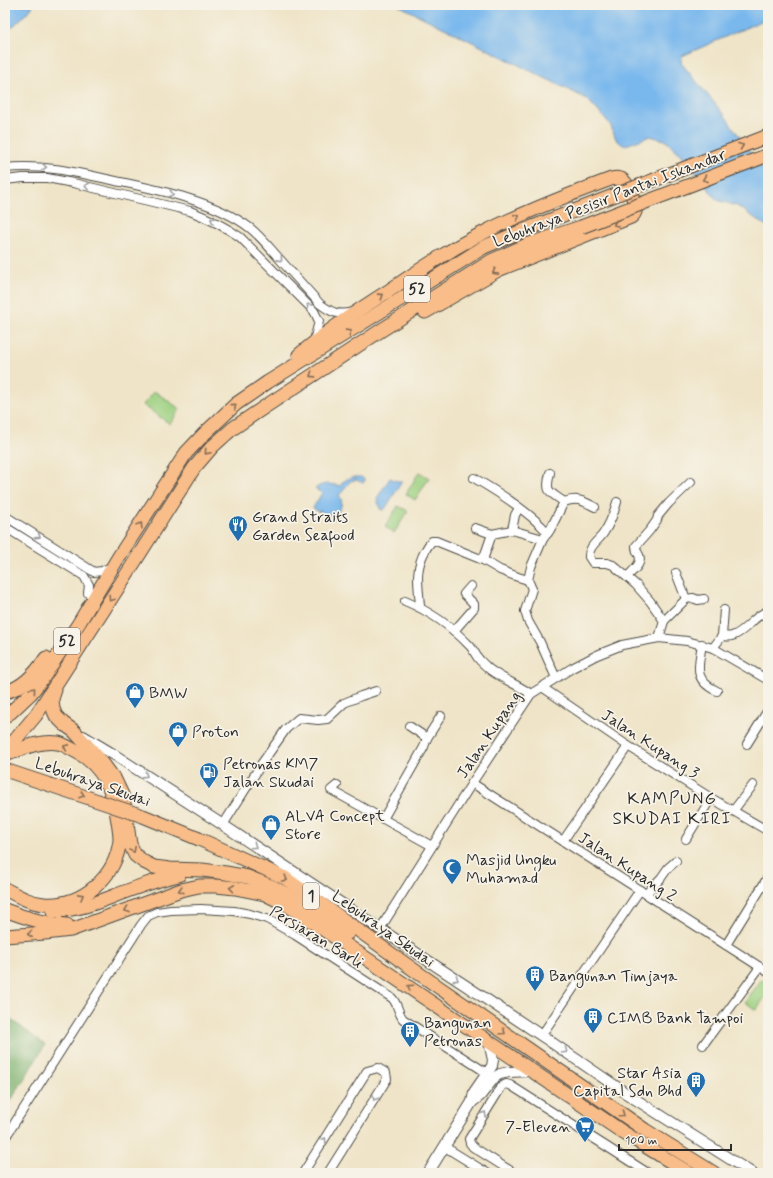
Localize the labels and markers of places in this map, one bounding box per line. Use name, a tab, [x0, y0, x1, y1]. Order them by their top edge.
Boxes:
place label: Grand Straits Garden Seafood	[252, 507, 355, 548]
restaurant icon: Grand Straits Garden Seafood	[227, 514, 249, 542]
shop icon: BMW	[124, 681, 146, 709]
place label: BMW	[149, 683, 187, 704]
shop icon: Proton	[167, 720, 189, 748]
place label: Proton	[192, 722, 239, 743]
place label: Petronas KM7 Jalan Skudai	[223, 754, 319, 793]
fuel station icon: Petronas KM7 Jalan Skudai	[198, 761, 220, 789]
place label: ALVA Concept Store	[285, 806, 385, 845]
shop icon: ALVA Concept Store	[260, 813, 282, 841]
place label: Masjid Ungku Muhamad	[466, 850, 556, 889]
mosque icon: Masjid Ungku Muhamad	[441, 857, 463, 885]
building icon: Bangunan Timjaya	[524, 964, 546, 992]
place label: Bangunan Timjaya	[549, 966, 678, 988]
building icon: CIMB Bank Tampoi	[582, 1006, 604, 1034]
place label: CIMB Bank Tampoi	[607, 1008, 744, 1029]
place label: Bangunan Petronas	[424, 1013, 492, 1052]
building icon: Bangunan Petronas	[399, 1020, 421, 1048]
place label: Star Asia Capital Sdn Bhd	[573, 1063, 682, 1102]
building icon: Star Asia Capital Sdn Bhd	[685, 1070, 707, 1098]
supermarket icon: 7-Eleven	[574, 1115, 596, 1143]
place label: 7-Eleven	[505, 1117, 571, 1138]

